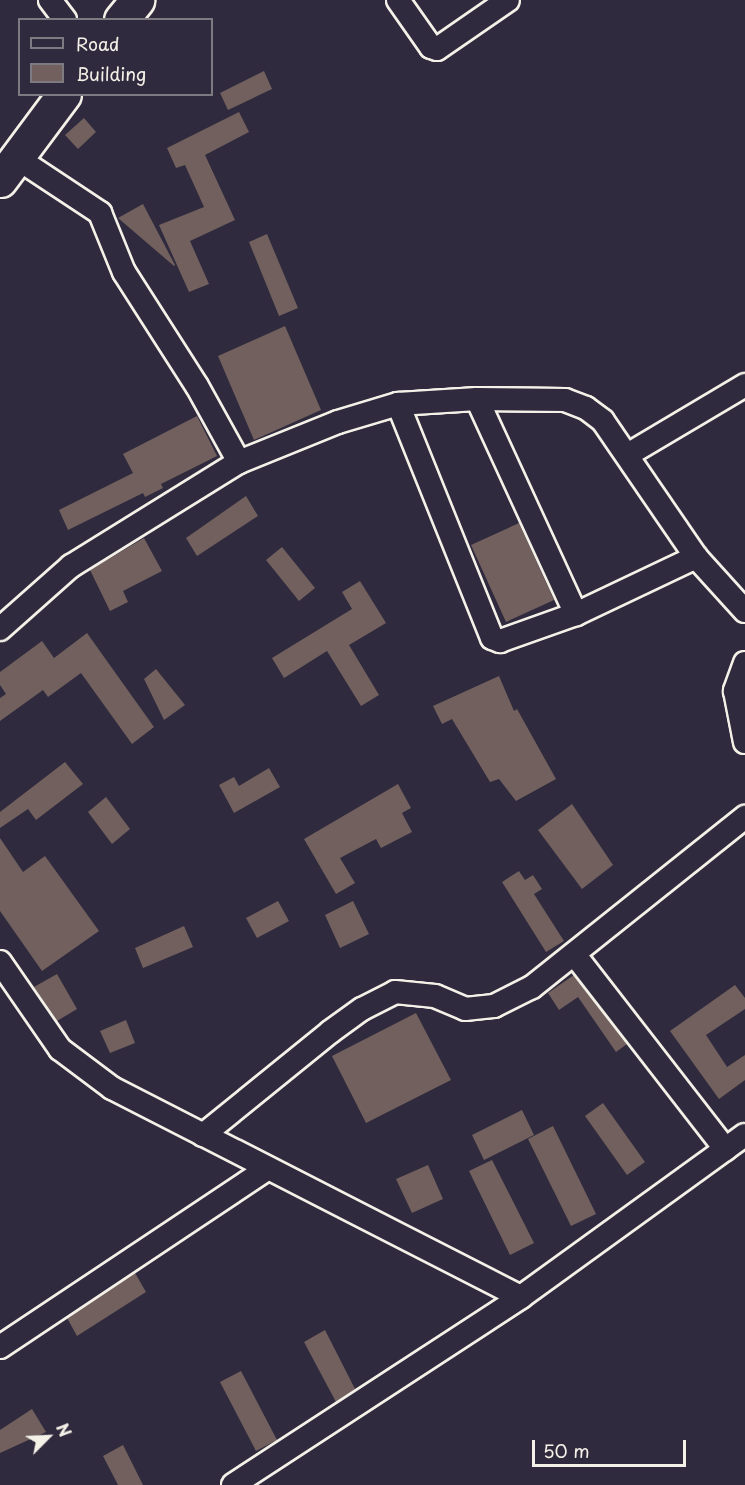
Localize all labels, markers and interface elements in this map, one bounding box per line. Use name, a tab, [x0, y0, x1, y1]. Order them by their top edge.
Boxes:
legend	[18, 18, 213, 96]
text: Road	[76, 30, 120, 57]
text: Building	[76, 60, 146, 87]
north arrow	[18, 1407, 78, 1467]
text: N	[51, 1419, 78, 1440]
scale bar	[535, 1428, 690, 1466]
text: 50 m	[543, 1437, 590, 1464]

